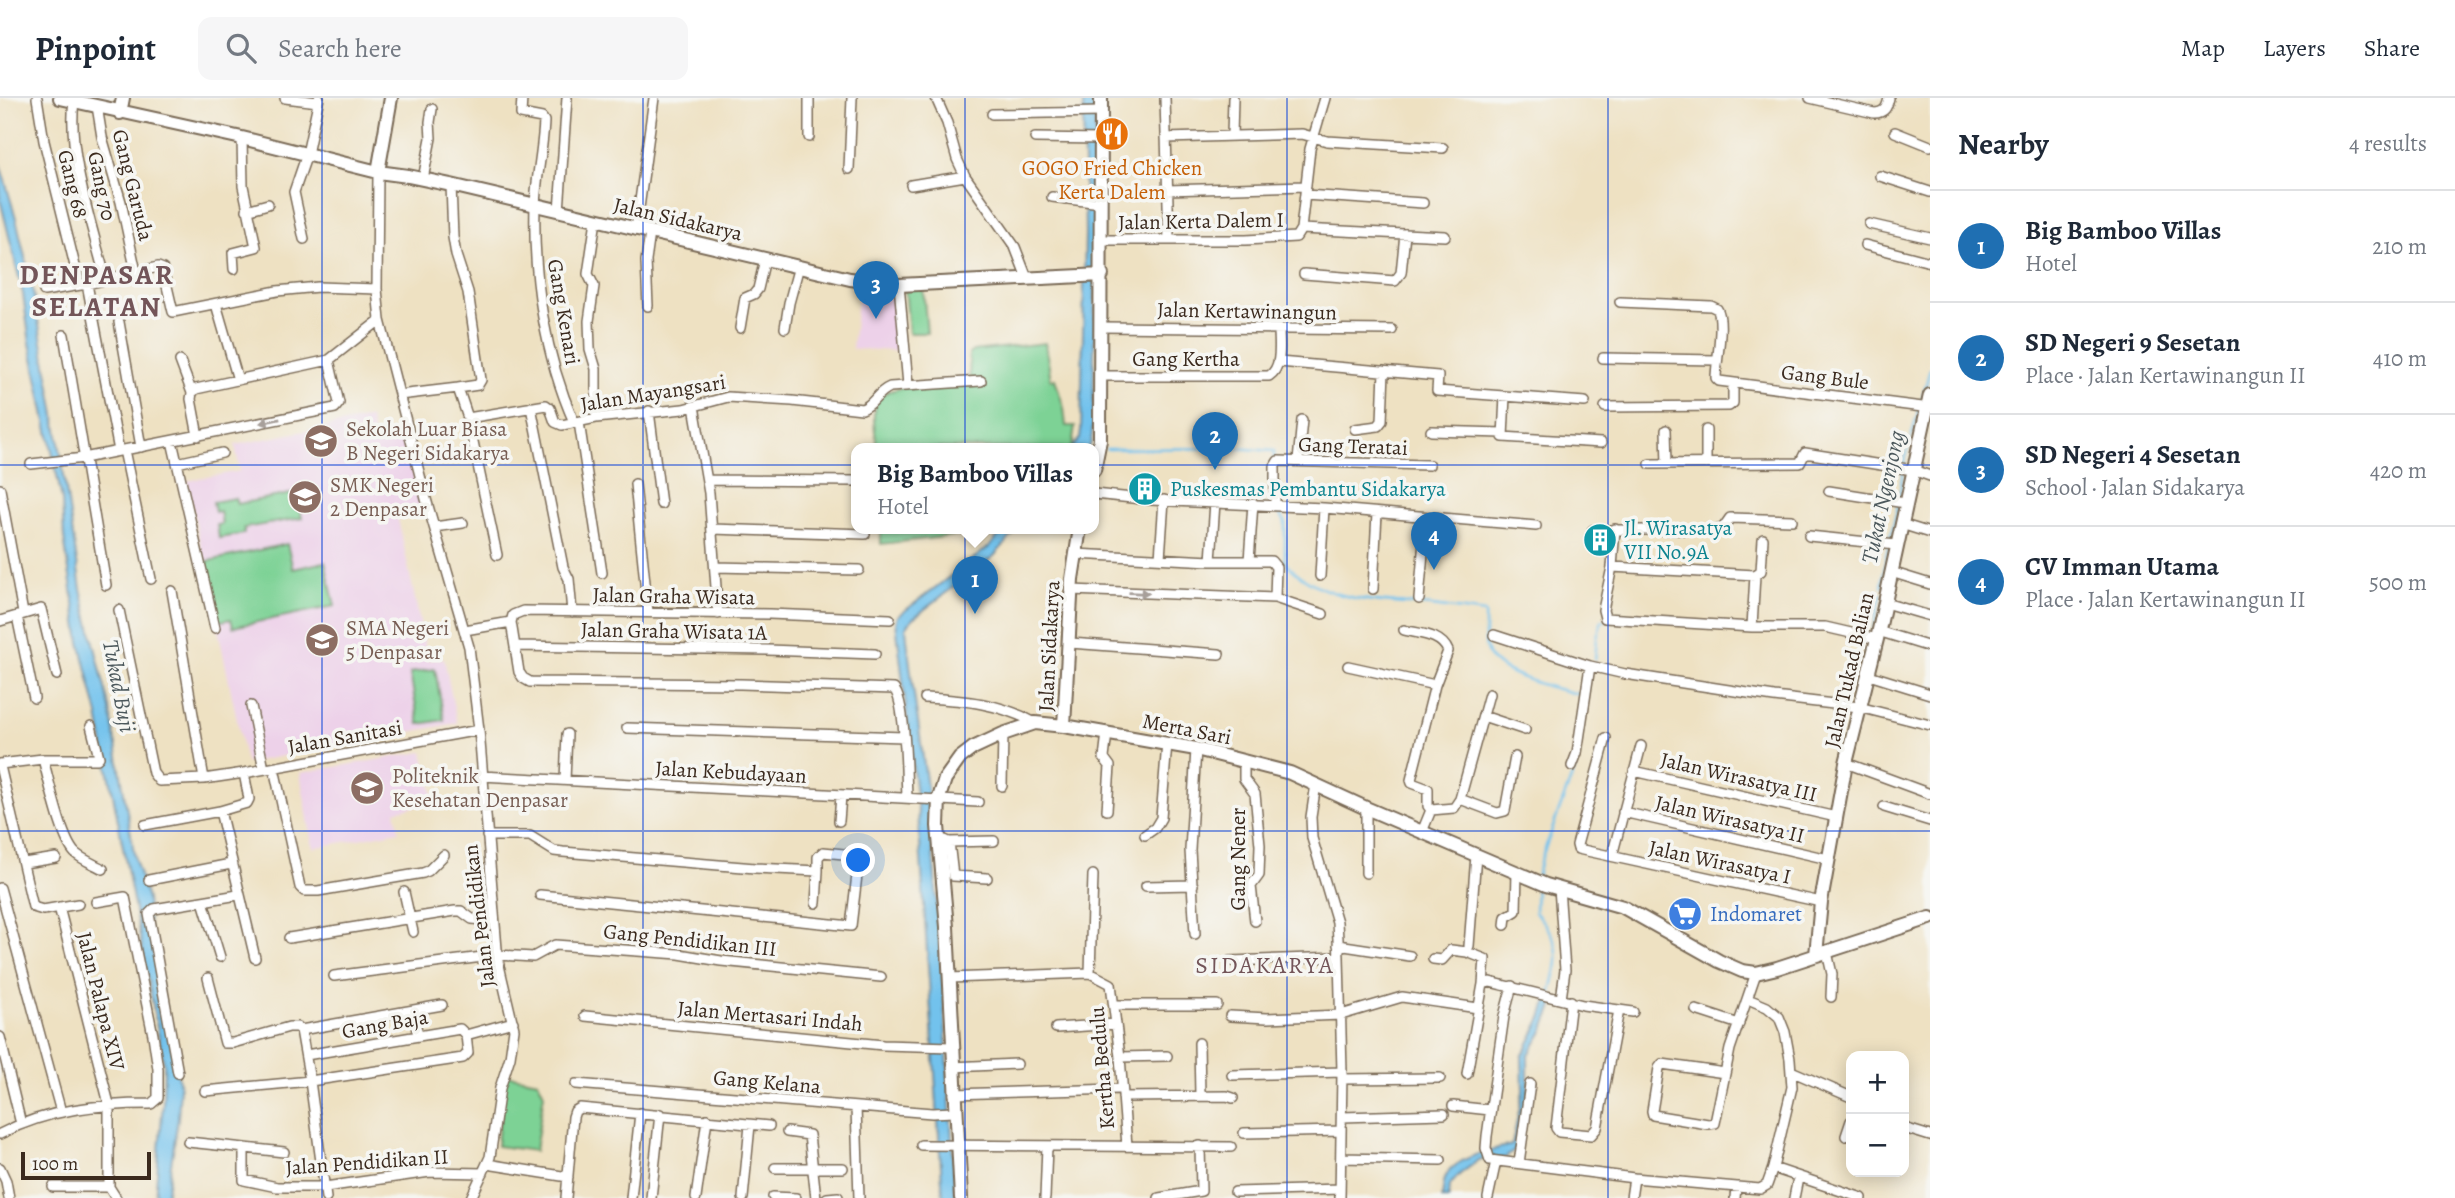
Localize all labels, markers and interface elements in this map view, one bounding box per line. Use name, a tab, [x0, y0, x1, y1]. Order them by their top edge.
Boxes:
search box	[198, 17, 688, 80]
text: Pinpoint	[35, 26, 156, 71]
icon: search	[222, 29, 260, 67]
text: Search here	[278, 31, 402, 66]
text: Map	[2181, 32, 2225, 64]
text: Layers	[2263, 32, 2326, 64]
text: Share	[2364, 32, 2420, 64]
restaurant icon: GOGO Fried Chicken Kerta Dalem	[1093, 115, 1131, 153]
text: Nearby	[1958, 124, 2049, 164]
street label: Gang Garuda	[106, 126, 160, 244]
text: 4 results	[2349, 128, 2427, 159]
street label: Gang 68	[51, 147, 95, 221]
street label: Gang 70	[81, 149, 123, 223]
place label: GOGO Fried Chicken Kerta Dalem	[1022, 154, 1202, 206]
street label: Jalan Sidakarya	[611, 191, 745, 247]
street label: Jalan Kerta Dalem I	[1118, 206, 1284, 236]
text: Big Bamboo Villas	[2025, 213, 2221, 248]
text: 1	[1977, 231, 1985, 262]
text: 210 m	[2372, 231, 2427, 262]
text: Hotel	[2025, 248, 2077, 279]
district label: DENPASAR SELATAN	[19, 256, 175, 326]
street label: Gang Kenari	[541, 257, 587, 367]
pin: 3	[853, 261, 899, 319]
street label: Jalan Kertawinangun	[1157, 295, 1337, 327]
text: SD Negeri 9 Sesetan	[2025, 325, 2240, 360]
text: 2	[1975, 343, 1987, 374]
text: 410 m	[2373, 343, 2427, 374]
street label: Gang Kertha	[1132, 345, 1240, 373]
street label: Gang Bule	[1780, 358, 1870, 396]
text: Place · Jalan Kertawinangun II	[2025, 360, 2306, 391]
street label: Jalan Mayangsari	[578, 368, 728, 418]
pin: 2	[1192, 412, 1238, 470]
place label: Sekolah Luar Biasa B Negeri Sidakarya	[346, 415, 510, 467]
one-way arrow	[259, 416, 281, 427]
school or university icon: Sekolah Luar Biasa B Negeri Sidakarya	[302, 422, 340, 460]
water label: Tukat Ngenjong	[1854, 428, 1912, 566]
street label: Gang Teratai	[1298, 430, 1408, 462]
text: SD Negeri 4 Sesetan	[2025, 437, 2241, 472]
popup	[851, 443, 1099, 534]
text: 3	[1976, 455, 1986, 486]
text: 420 m	[2370, 455, 2427, 486]
text: Big Bamboo Villas	[877, 456, 1073, 491]
building icon: Puskesmas Pembantu Sidakarya	[1126, 470, 1164, 508]
place label: SMK Negeri 2 Denpasar	[330, 471, 434, 523]
text: School · Jalan Sidakarya	[2025, 472, 2245, 503]
place label: Puskesmas Pembantu Sidakarya	[1170, 475, 1446, 503]
school or university icon: SMK Negeri 2 Denpasar	[286, 478, 324, 516]
text: Hotel	[877, 491, 929, 522]
pin: 4	[1411, 512, 1457, 570]
place label: Jl. Wirasatya VII No.9A	[1623, 514, 1733, 566]
building icon: Jl. Wirasatya VII No.9A	[1581, 521, 1619, 559]
text: CV Imman Utama	[2025, 549, 2219, 584]
pin: 1	[952, 556, 998, 614]
text: 4	[1976, 567, 1986, 598]
text: 500 m	[2369, 567, 2427, 598]
street label: Jalan Sidakarya	[1032, 579, 1066, 712]
street label: Jalan Graha Wisata	[592, 581, 756, 611]
text: Place · Jalan Kertawinangun II	[2025, 584, 2306, 615]
one-way arrow	[1129, 588, 1151, 599]
street label: Jalan Tukad Balian	[1818, 590, 1880, 750]
place label: SMA Negeri 5 Denpasar	[346, 614, 449, 666]
street label: Jalan Graha Wisata 1A	[581, 615, 768, 647]
school or university icon: SMA Negeri 5 Denpasar	[303, 621, 341, 659]
water label: Tukad Buji	[95, 637, 143, 735]
street label: Merta Sari	[1140, 707, 1234, 751]
street label: Jalan Sanitasi	[286, 713, 404, 761]
street label: Jalan Wirasatya III	[1658, 745, 1820, 809]
street label: Jalan Kebudayaan	[655, 754, 807, 790]
place label: Politeknik Kesehatan Denpasar	[392, 762, 568, 814]
school or university icon: Politeknik Kesehatan Denpasar	[348, 769, 386, 807]
street label: Jalan Wirasatya II	[1653, 788, 1807, 850]
street label: Gang Nener	[1224, 808, 1252, 910]
street label: Jalan Wirasatya I	[1646, 833, 1794, 891]
street label: Jalan Pendidikan	[456, 843, 502, 989]
your location	[841, 843, 875, 877]
supermarket icon: Indomaret	[1666, 895, 1704, 933]
place label: Indomaret	[1710, 900, 1802, 928]
street label: Gang Pendidikan III	[602, 917, 778, 963]
street label: Jalan Palapa XIV	[70, 929, 132, 1073]
district label: SIDAKARYA	[1195, 949, 1335, 981]
street label: Jalan Mertasari Indah	[676, 994, 864, 1038]
street label: Gang Baja	[340, 1003, 431, 1045]
street label: Kertha Bedulu	[1083, 1005, 1121, 1130]
map controls	[1846, 1051, 1909, 1177]
button: +	[1846, 1051, 1909, 1114]
street label: Gang Kelana	[712, 1063, 822, 1101]
button: −	[1846, 1114, 1909, 1177]
street label: Jalan Pendidikan II	[285, 1142, 449, 1182]
scale bar	[21, 1149, 150, 1181]
text: 100 m	[32, 1151, 78, 1177]

